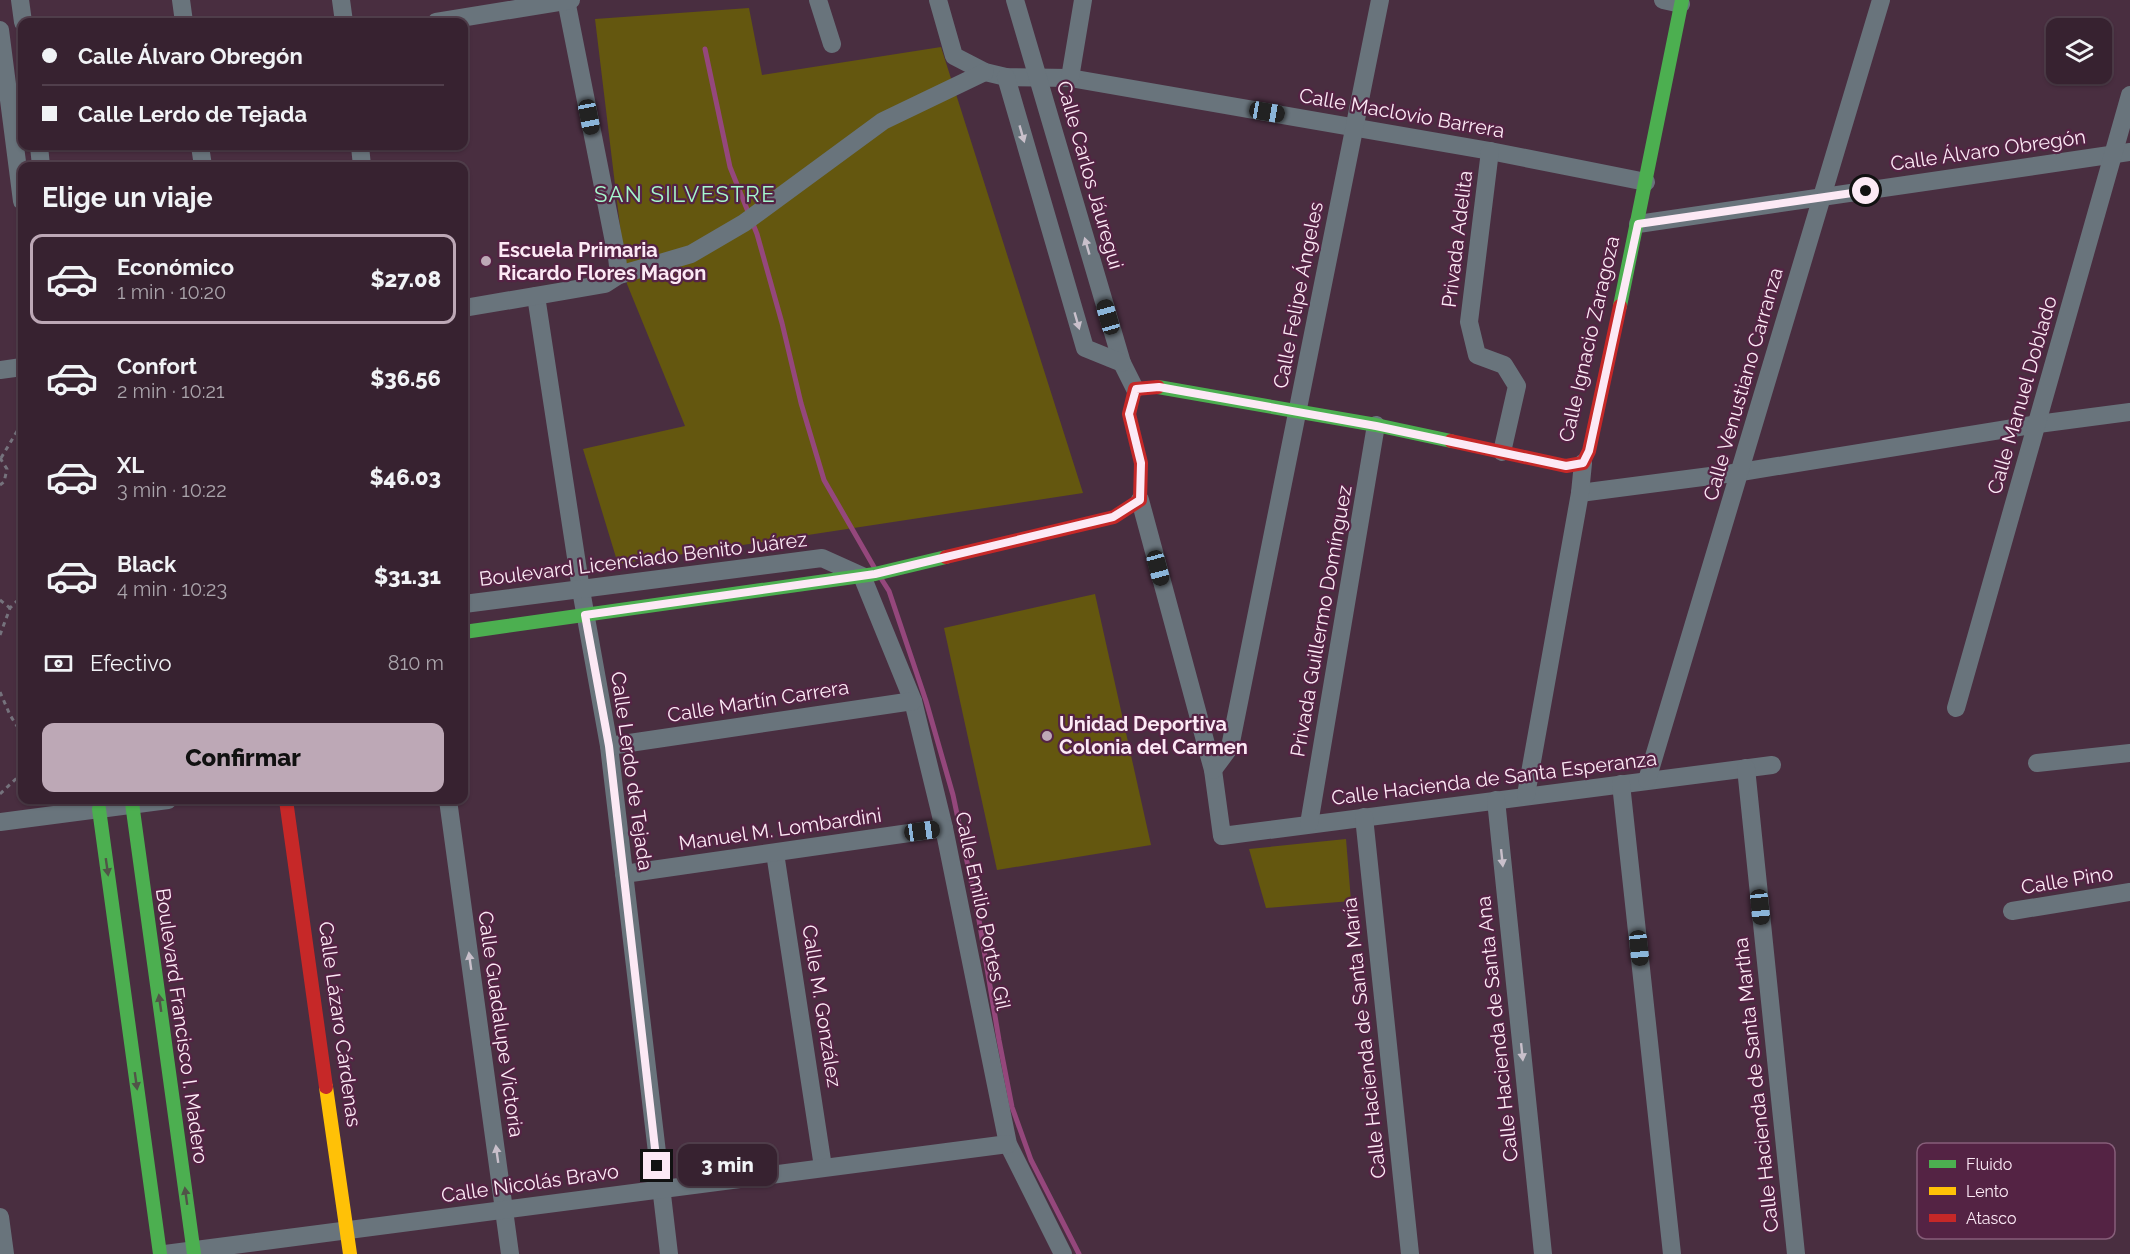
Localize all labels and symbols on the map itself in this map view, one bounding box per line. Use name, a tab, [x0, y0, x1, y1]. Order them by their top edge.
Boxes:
street label: Calle Carlos Jáuregui	[1052, 78, 1128, 272]
street label: Calle Maclovio Barrera	[1297, 83, 1507, 143]
car	[577, 98, 601, 136]
car	[1248, 100, 1286, 124]
street label: Calle Álvaro Obregón	[1889, 124, 2087, 176]
one-way arrow	[1018, 125, 1027, 143]
street label: Privada Adelita	[1437, 169, 1477, 309]
route start	[1852, 177, 1879, 204]
district label: SAN SILVESTRE	[594, 181, 776, 207]
street label: Calle Felipe Ángeles	[1268, 200, 1328, 390]
street label: Calle Ignacio Zaragoza	[1554, 234, 1624, 444]
one-way arrow	[1082, 237, 1091, 255]
place label: Escuela Primaria Ricardo Flores Magon	[498, 238, 706, 285]
marker: Escuela Primaria Ricardo Flores Magon	[479, 254, 493, 268]
street label: Calle Venustiano Carranza	[1698, 265, 1788, 503]
street label: Calle Manuel Doblado	[1982, 293, 2062, 497]
car	[1094, 297, 1122, 337]
one-way arrow	[1073, 312, 1082, 330]
street label: Privada Guillermo Domínguez	[1285, 483, 1357, 759]
street label: Boulevard Licenciado Benito Juárez	[478, 527, 808, 591]
car	[1145, 548, 1171, 588]
street label: Calle Lerdo de Tejada	[606, 670, 658, 872]
street label: Calle Martín Carrera	[666, 675, 850, 727]
place label: Unidad Deportiva Colonia del Carmen	[1059, 712, 1248, 759]
marker: Unidad Deportiva Colonia del Carmen	[1040, 729, 1054, 743]
street label: Calle Hacienda de Santa Esperanza	[1330, 746, 1658, 810]
street label: Manuel M. Lombardini	[677, 803, 883, 855]
street label: Calle Emilio Portes Gil	[950, 810, 1016, 1013]
car	[903, 820, 941, 842]
one-way arrow	[1497, 849, 1507, 868]
one-way arrow	[103, 858, 112, 877]
street label: Calle Pino	[2019, 861, 2115, 899]
street label: Boulevard Francisco I. Madero	[151, 887, 213, 1165]
car	[1749, 888, 1771, 926]
street label: Calle Hacienda de Santa Ana	[1471, 895, 1523, 1163]
street label: Calle Hacienda de Santa María	[1337, 896, 1391, 1180]
street label: Calle Guadalupe Victoria	[473, 909, 529, 1139]
street label: Calle Lázaro Cárdenas	[314, 920, 366, 1128]
street label: Calle M. González	[797, 923, 847, 1089]
car	[1628, 929, 1650, 967]
street label: Calle Hacienda de Santa Martha	[1729, 936, 1783, 1234]
one-way arrow	[466, 952, 475, 971]
one-way arrow	[155, 993, 164, 1012]
one-way arrow	[1517, 1043, 1527, 1062]
one-way arrow	[132, 1072, 141, 1091]
legend	[1917, 1143, 2115, 1239]
one-way arrow	[492, 1145, 501, 1164]
callout: 3 min	[678, 1145, 777, 1187]
route end	[643, 1152, 670, 1179]
text: Fluido	[1966, 1155, 2012, 1174]
street label: Calle Nicolás Bravo	[440, 1159, 620, 1207]
text: Lento	[1966, 1182, 2009, 1201]
one-way arrow	[182, 1186, 191, 1205]
text: Atasco	[1966, 1209, 2017, 1228]

